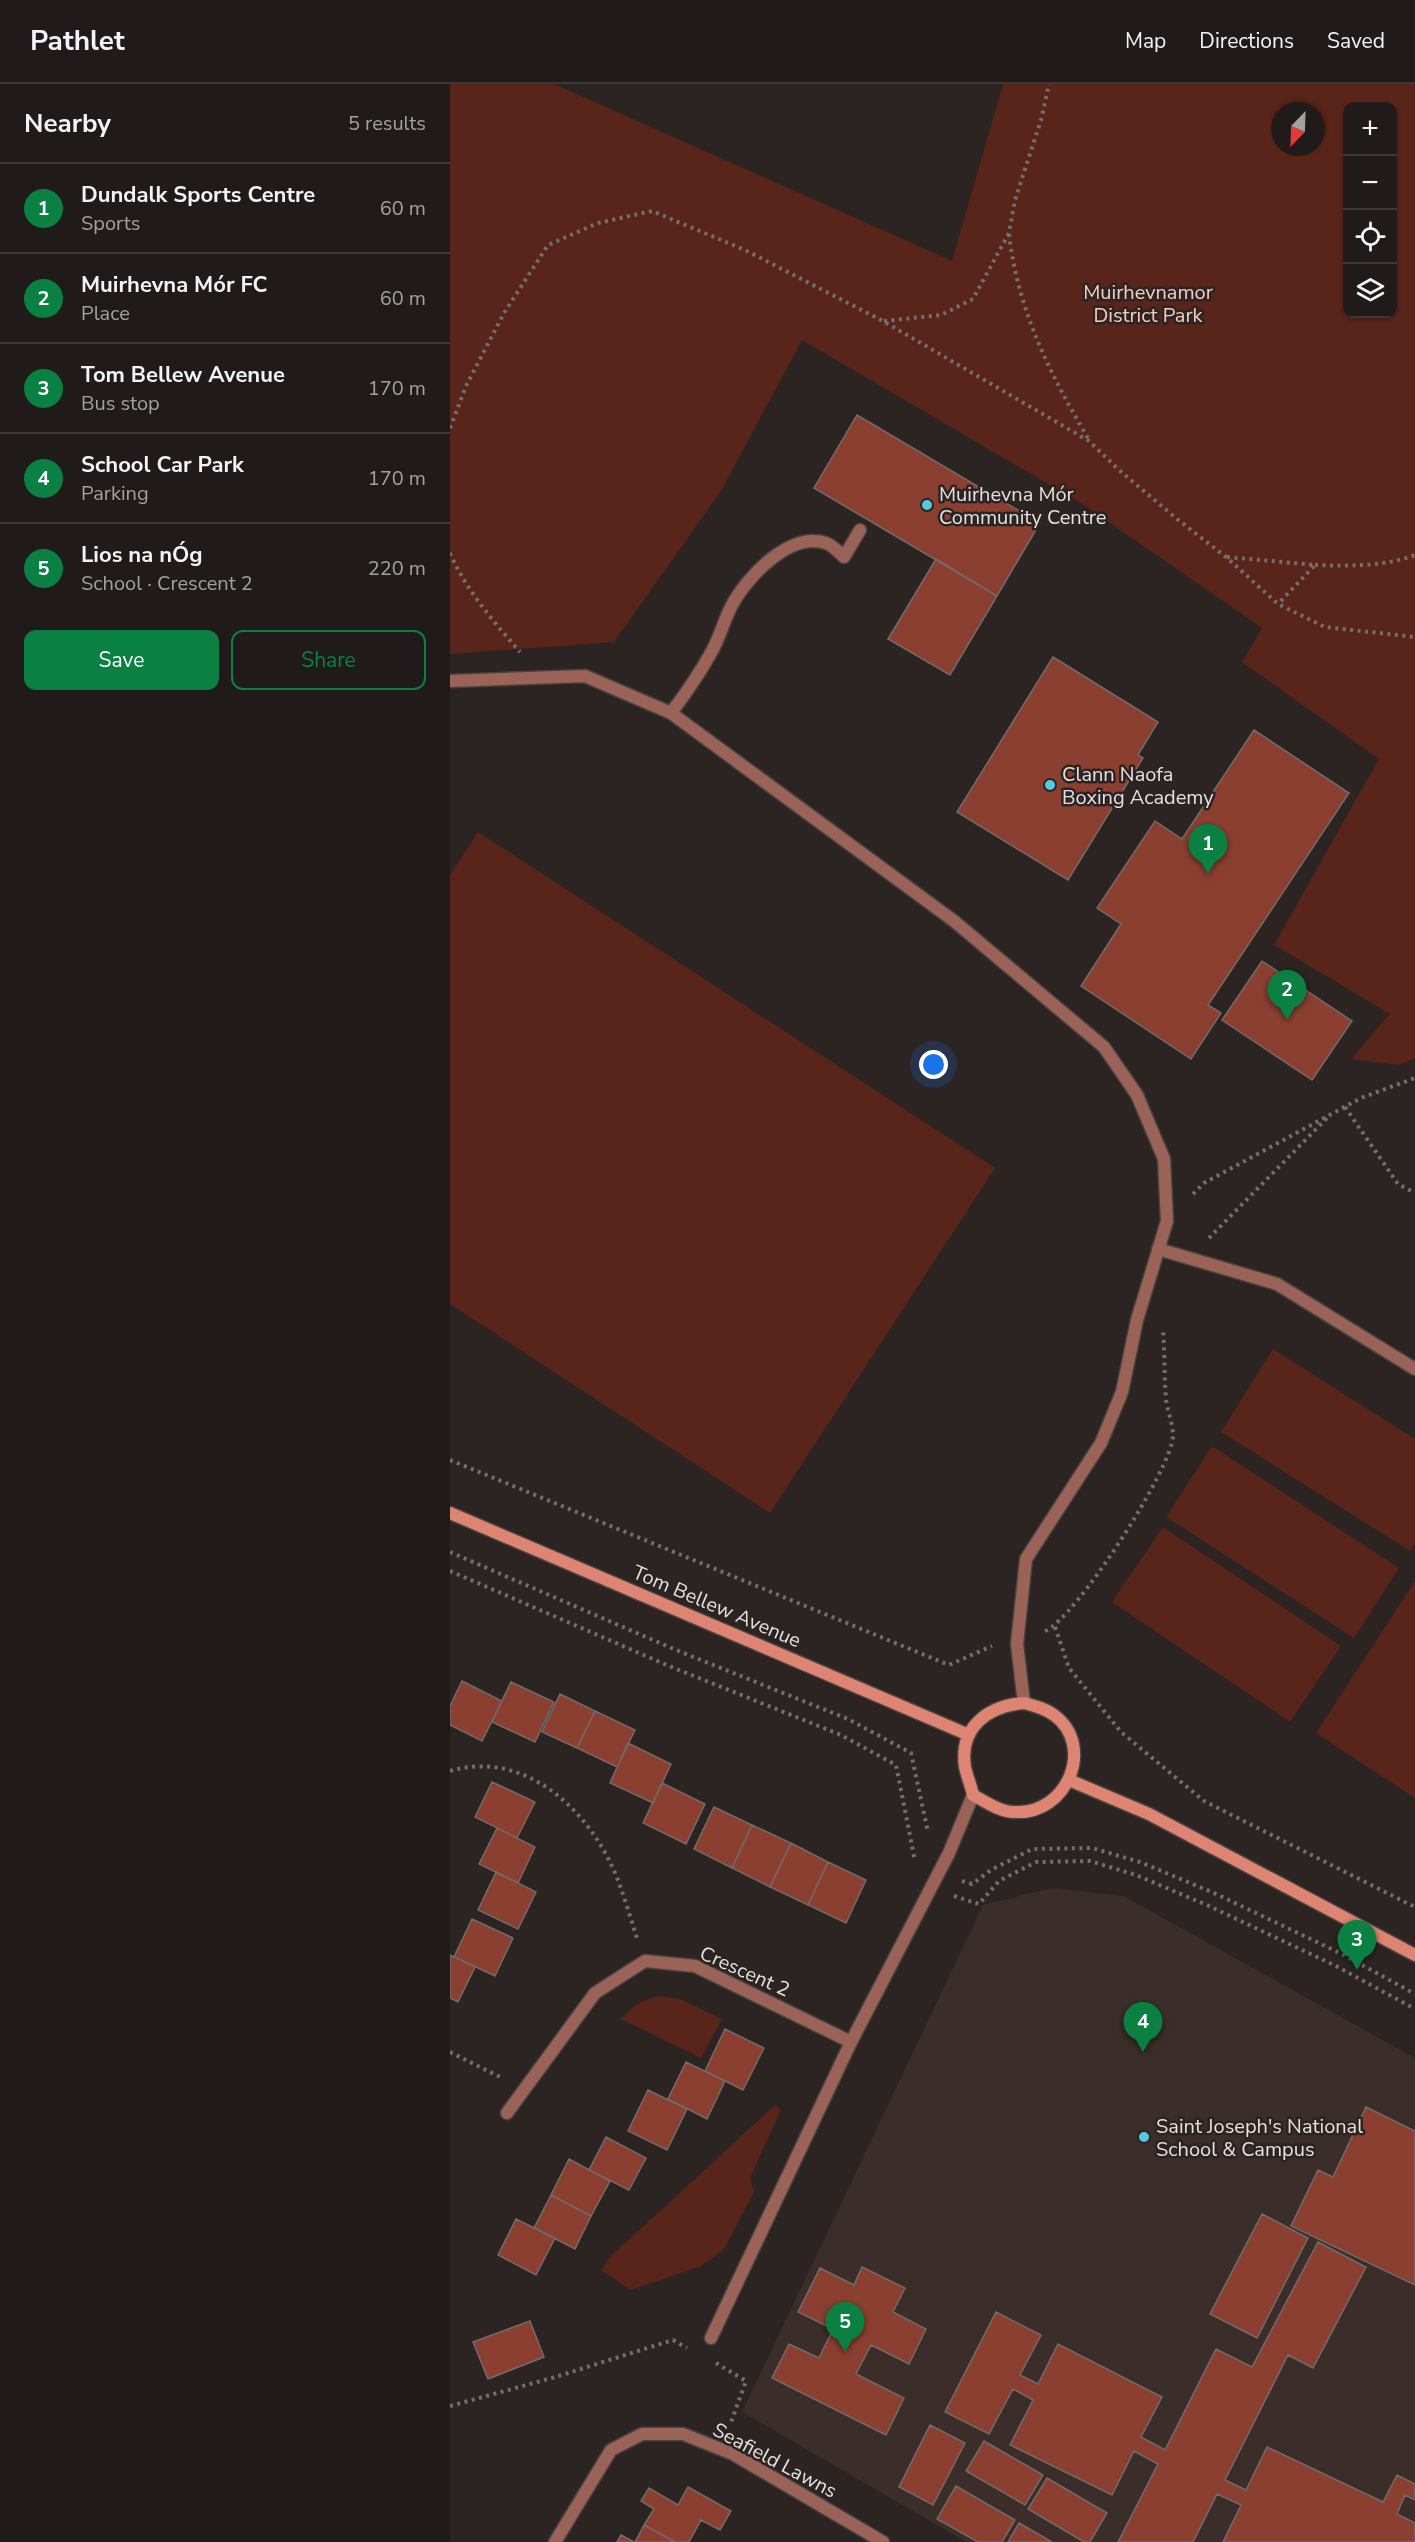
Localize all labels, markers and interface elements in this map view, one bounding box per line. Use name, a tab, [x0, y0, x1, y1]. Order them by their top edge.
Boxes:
text: Pathlet	[30, 22, 125, 60]
text: Map	[1125, 27, 1166, 55]
text: Directions	[1199, 27, 1294, 55]
text: Saved	[1327, 27, 1385, 55]
north arrow	[1271, 102, 1325, 156]
map controls	[1343, 102, 1397, 318]
button: +	[1343, 102, 1397, 156]
text: Nearby	[24, 106, 111, 141]
text: 5 results	[348, 110, 426, 137]
button: −	[1343, 156, 1397, 210]
text: Dundalk Sports Centre	[81, 180, 315, 210]
text: 1	[38, 195, 50, 222]
text: 60 m	[380, 195, 426, 222]
text: Sports	[81, 210, 140, 237]
button: locate	[1343, 210, 1397, 264]
button: layers	[1343, 264, 1397, 318]
text: Muirhevna Mór FC	[81, 270, 267, 300]
park label: Muirhevnamor District Park	[1083, 279, 1213, 329]
text: 2	[38, 285, 50, 312]
text: 60 m	[380, 285, 426, 312]
text: Place	[81, 300, 130, 327]
text: Tom Bellew Avenue	[81, 360, 285, 390]
text: 3	[38, 375, 50, 402]
text: 170 m	[368, 375, 426, 402]
text: Bus stop	[81, 390, 160, 417]
text: School Car Park	[81, 450, 244, 480]
text: 4	[38, 465, 50, 492]
text: 170 m	[368, 465, 426, 492]
text: Parking	[81, 480, 149, 507]
place label: Muirhevna Mór Community Centre	[939, 481, 1106, 531]
marker: Muirhevna Mór Community Centre	[920, 498, 934, 512]
text: Lios na nÓg	[81, 540, 203, 570]
text: 5	[38, 555, 50, 582]
text: 220 m	[368, 555, 426, 582]
text: School · Crescent 2	[81, 570, 253, 597]
button: Save	[24, 630, 219, 690]
button: Share	[231, 630, 426, 690]
place label: Clann Naofa Boxing Academy	[1062, 761, 1214, 811]
marker: Clann Naofa Boxing Academy	[1043, 778, 1057, 792]
pin: 1	[1188, 824, 1227, 874]
pin: 2	[1268, 970, 1306, 1020]
your location	[919, 1050, 948, 1079]
street label: Tom Bellew Avenue	[629, 1559, 805, 1654]
pin: 3	[1338, 1920, 1376, 1970]
street label: Crescent 2	[695, 1940, 794, 2003]
pin: 4	[1124, 2002, 1162, 2052]
place label: Saint Joseph's National School & Campus	[1156, 2113, 1363, 2163]
marker: Saint Joseph's National School & Campus	[1137, 2130, 1151, 2144]
pin: 5	[826, 2302, 864, 2352]
street label: Seafield Lawns	[708, 2416, 842, 2505]

